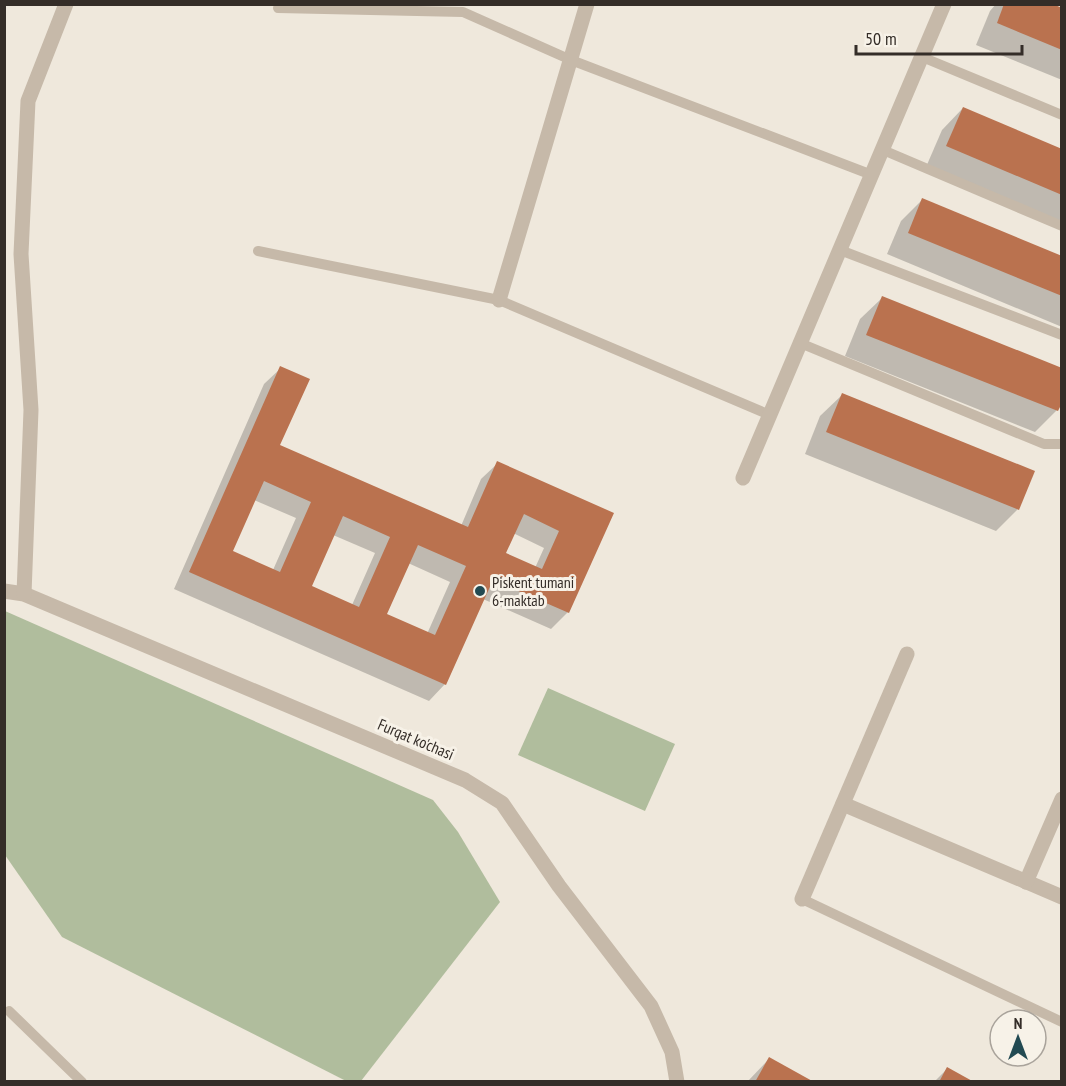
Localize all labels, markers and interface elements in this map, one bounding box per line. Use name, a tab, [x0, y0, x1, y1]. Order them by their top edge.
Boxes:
scale bar	[856, 18, 1022, 56]
text: 50 m	[865, 27, 897, 50]
place label: Piskent tumani 6-maktab	[492, 572, 574, 610]
marker: Piskent tumani 6-maktab	[473, 584, 487, 598]
street label: Furqat ko'chasi	[375, 714, 457, 764]
north arrow	[988, 1008, 1048, 1068]
text: N	[1014, 1013, 1022, 1033]

